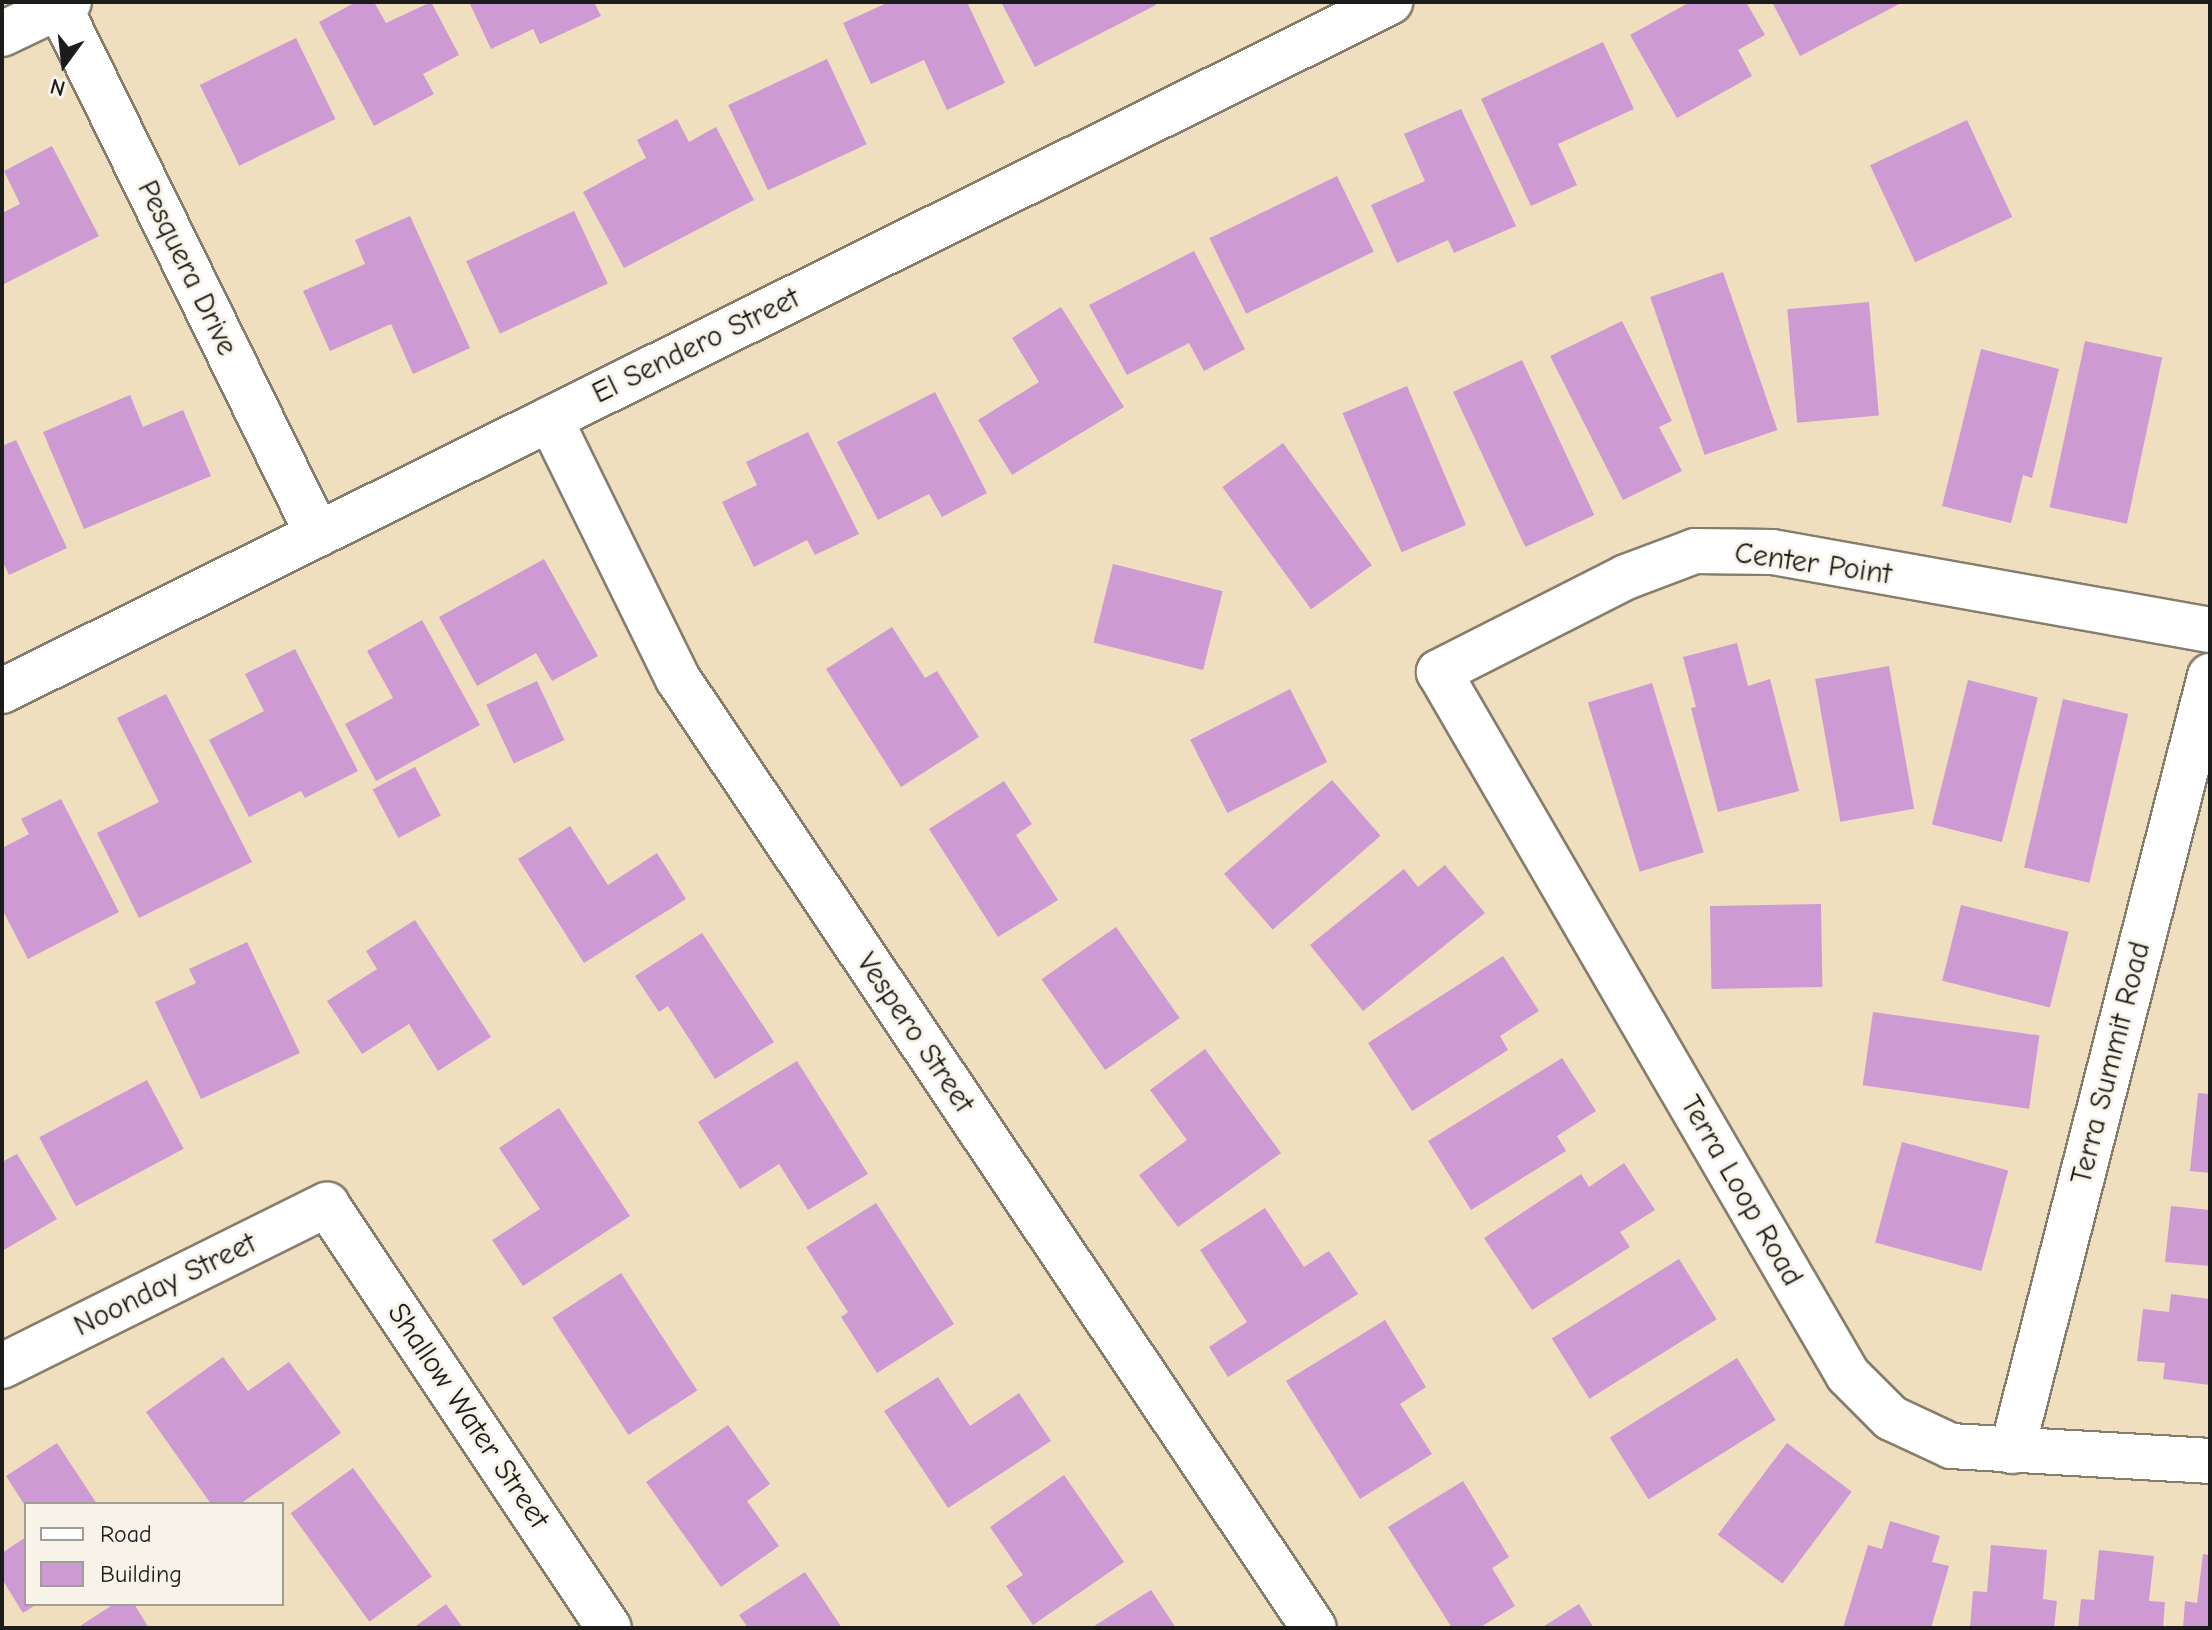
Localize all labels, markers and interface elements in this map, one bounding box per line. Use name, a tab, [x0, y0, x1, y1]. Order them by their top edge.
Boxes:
north arrow	[24, 24, 104, 104]
text: N	[47, 73, 68, 102]
street label: Pesquera Drive	[129, 175, 245, 361]
street label: El Sendero Street	[586, 280, 806, 412]
street label: Center Point	[1732, 535, 1894, 593]
street label: Terra Summit Road	[2063, 938, 2159, 1188]
street label: Vespero Street	[848, 946, 982, 1120]
street label: Terra Loop Road	[1672, 1089, 1810, 1293]
street label: Noonday Street	[68, 1225, 262, 1345]
street label: Shallow Water Street	[379, 1296, 557, 1536]
legend	[24, 1502, 284, 1606]
text: Road	[100, 1520, 152, 1548]
text: Building	[100, 1560, 182, 1588]

